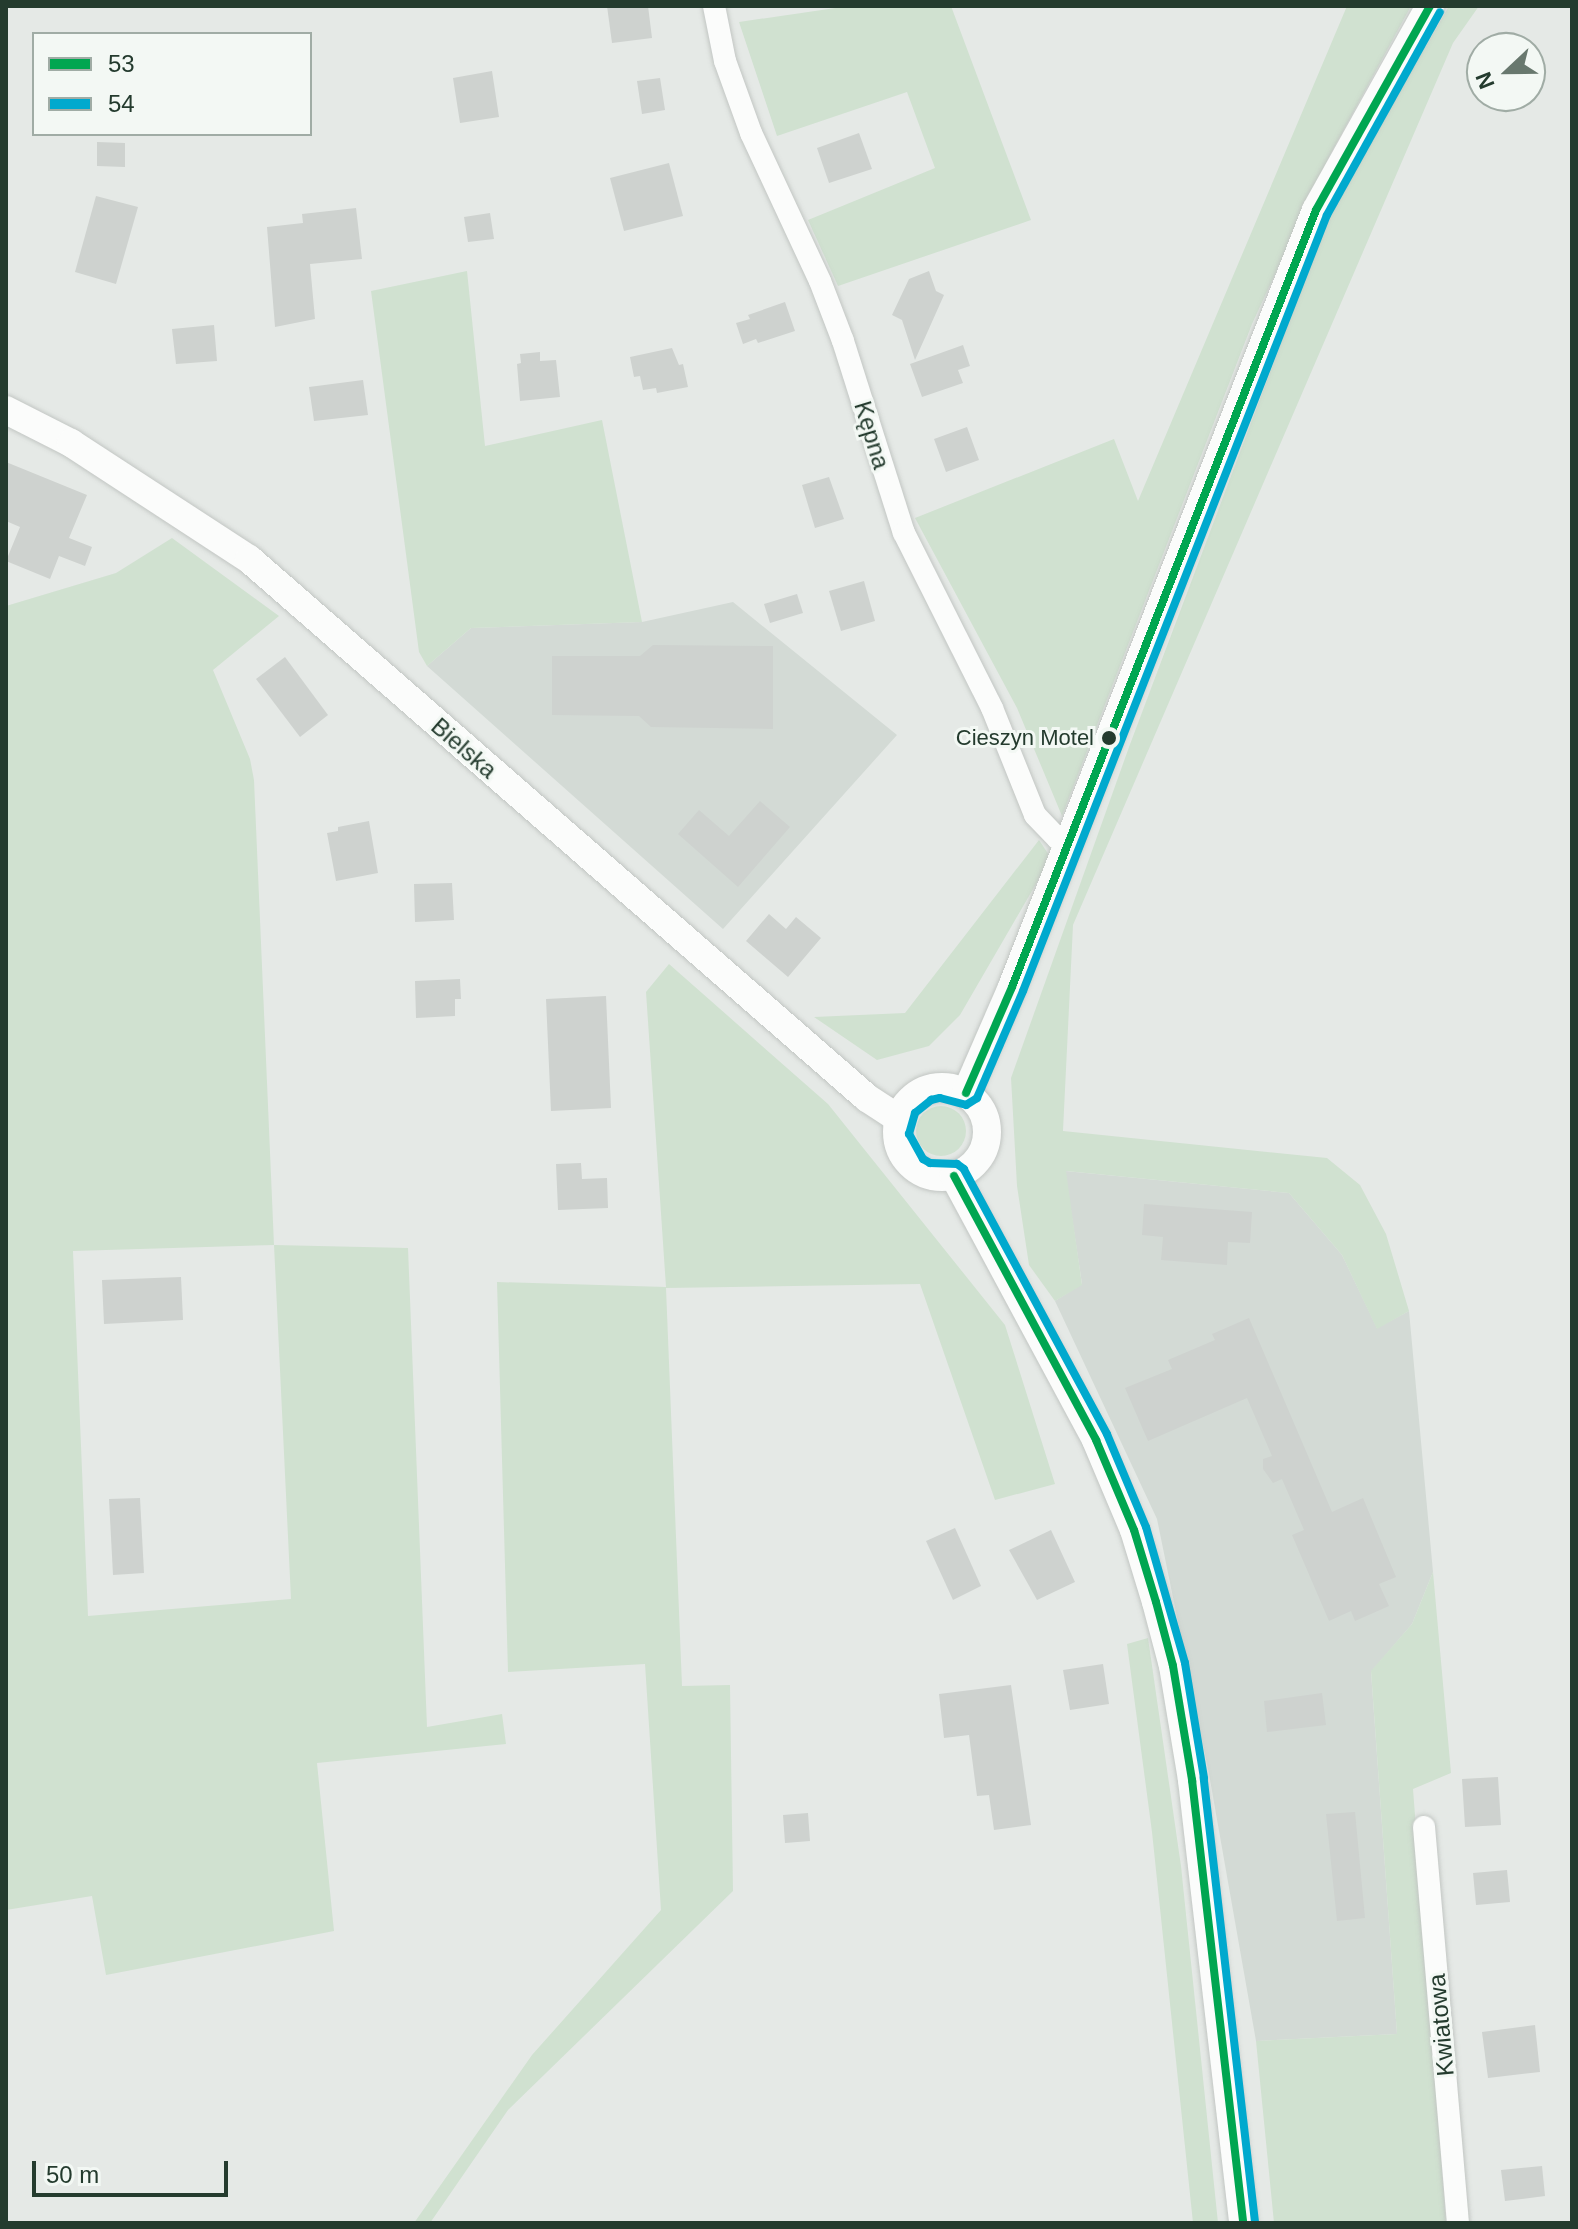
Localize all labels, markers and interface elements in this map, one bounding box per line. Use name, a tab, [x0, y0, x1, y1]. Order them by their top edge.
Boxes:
legend	[32, 32, 312, 136]
north arrow	[1466, 32, 1546, 112]
text: 53	[108, 50, 135, 77]
text: N	[1471, 68, 1500, 92]
text: 54	[108, 90, 135, 117]
street label: Kępna	[848, 398, 896, 472]
street label: Bielska	[425, 712, 503, 784]
place label: Cieszyn Motel	[956, 725, 1094, 751]
marker: Cieszyn Motel	[1101, 730, 1117, 746]
street label: Kwiatowa	[1422, 1973, 1460, 2077]
scale bar	[36, 2145, 232, 2195]
text: 50 m	[46, 2161, 99, 2188]

